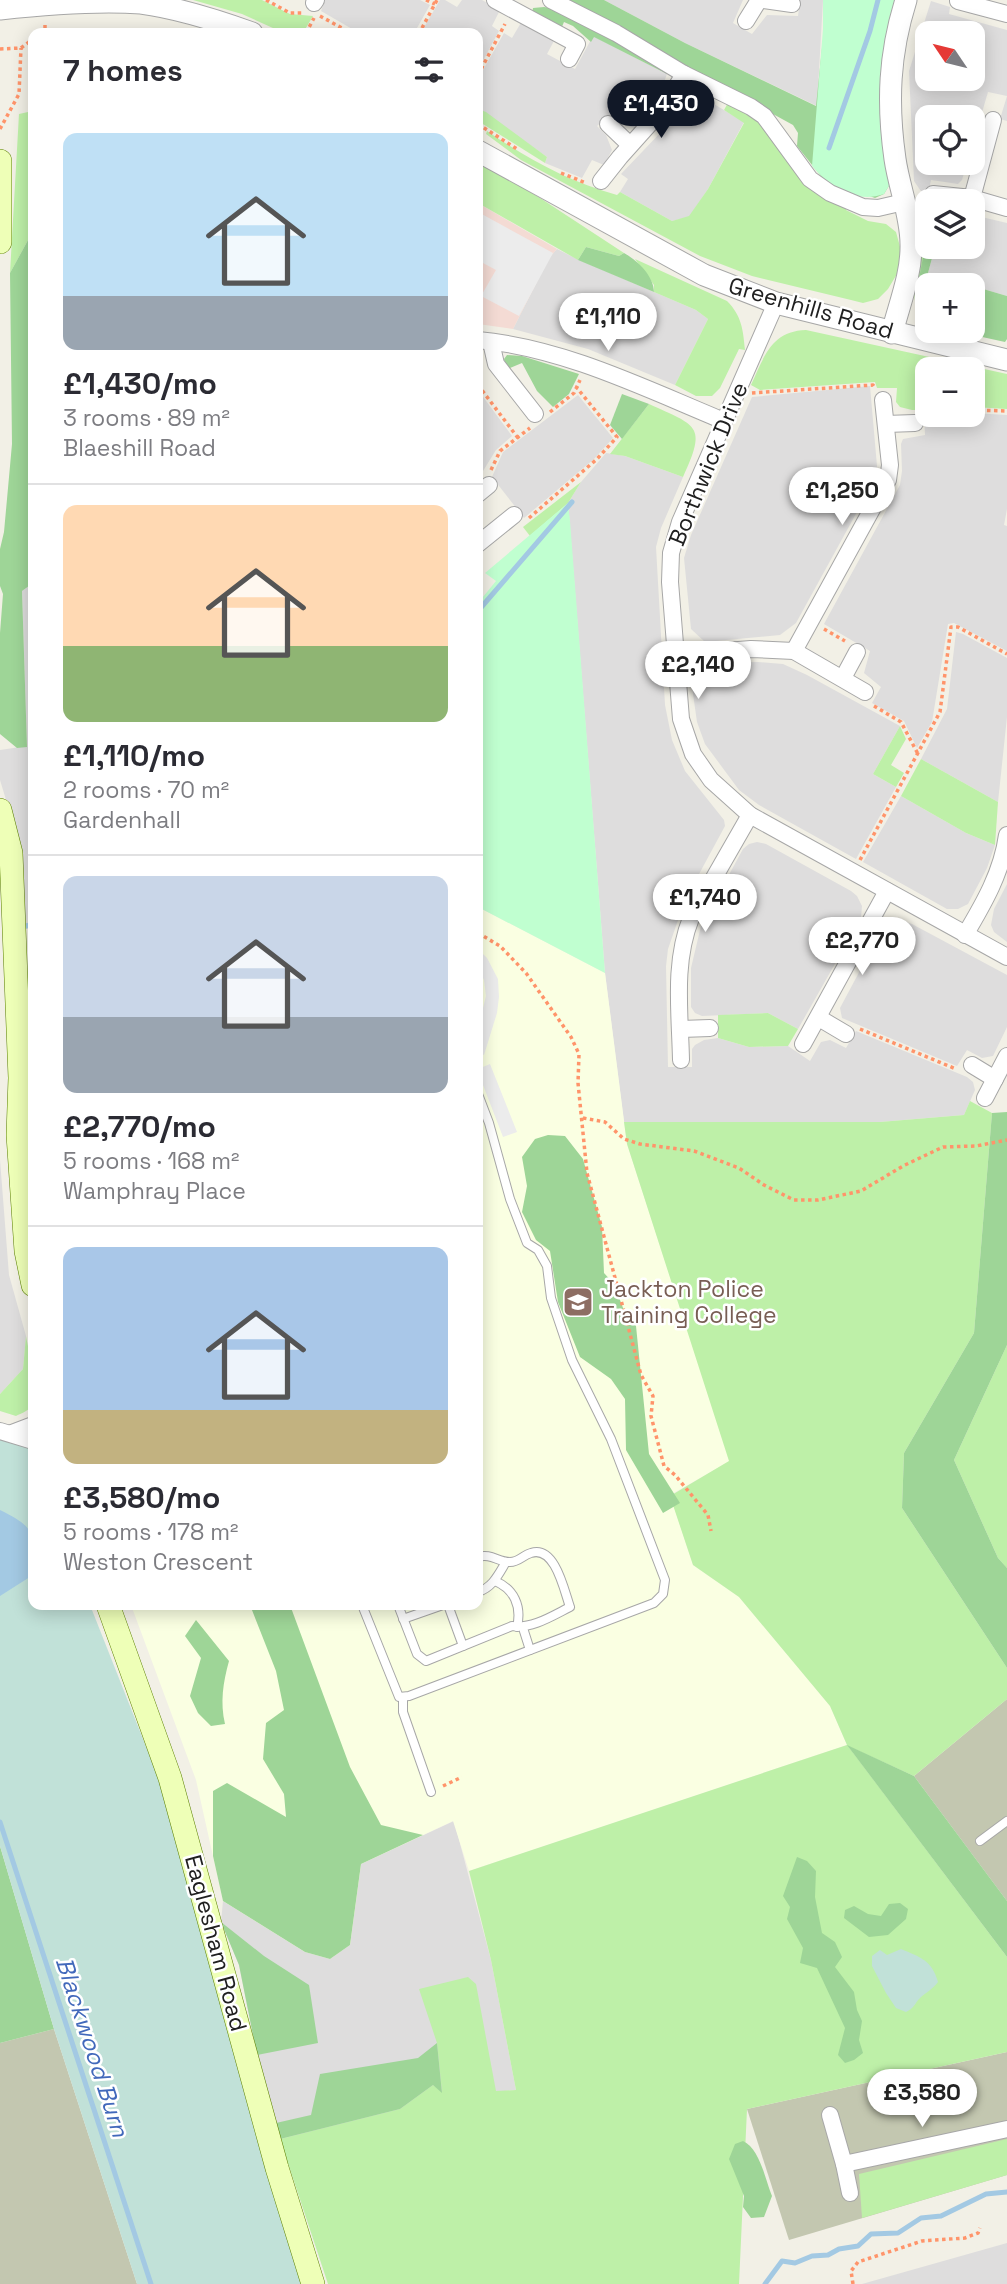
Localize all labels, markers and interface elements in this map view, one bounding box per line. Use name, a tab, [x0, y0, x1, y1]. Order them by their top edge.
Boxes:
north arrow	[915, 21, 985, 91]
map controls	[915, 21, 985, 427]
text: 7 homes	[63, 51, 183, 90]
icon: filters	[410, 51, 448, 89]
pin: £1,430	[604, 80, 718, 140]
text: £1,430	[623, 88, 699, 118]
button: locate	[915, 105, 985, 175]
icon: home	[193, 178, 319, 304]
button: layers	[915, 189, 985, 259]
street label: Greenhills Road	[725, 270, 897, 346]
button: +	[915, 273, 985, 343]
pin: £1,110	[551, 294, 665, 353]
text: £1,110	[575, 301, 641, 331]
button: −	[915, 357, 985, 427]
text: £1,430/mo	[63, 364, 217, 403]
street label: Borthwick Drive	[662, 378, 754, 550]
text: 3 rooms · 89 m²	[63, 403, 230, 433]
text: Blaeshill Road	[63, 433, 216, 463]
pin: £1,250	[785, 468, 899, 527]
text: £1,250	[805, 475, 879, 505]
icon: home	[193, 550, 319, 676]
pin: £2,140	[641, 642, 755, 701]
text: £2,140	[661, 649, 735, 679]
text: £1,110/mo	[63, 736, 205, 775]
text: 2 rooms · 70 m²	[63, 775, 229, 805]
text: Gardenhall	[63, 805, 181, 835]
pin: £1,740	[648, 874, 762, 934]
text: £1,740	[669, 882, 741, 912]
pin: £2,770	[805, 918, 919, 977]
icon: home	[193, 921, 319, 1047]
text: £2,770	[825, 925, 899, 955]
text: £2,770/mo	[63, 1107, 216, 1146]
text: 5 rooms · 168 m²	[63, 1146, 240, 1176]
text: Wamphray Place	[63, 1176, 246, 1206]
place label: Jackton Police Training College	[601, 1274, 777, 1330]
school or university icon: Jackton Police Training College	[561, 1285, 595, 1319]
icon: home	[193, 1292, 319, 1418]
text: £3,580/mo	[63, 1478, 220, 1517]
text: 5 rooms · 178 m²	[63, 1517, 238, 1547]
text: Weston Crescent	[63, 1547, 253, 1577]
street label: Eaglesham Road	[178, 1851, 254, 2035]
water label: Blackwood Burn	[49, 1953, 137, 2142]
pin: £3,580	[865, 2070, 979, 2129]
text: £3,580	[883, 2077, 961, 2107]

